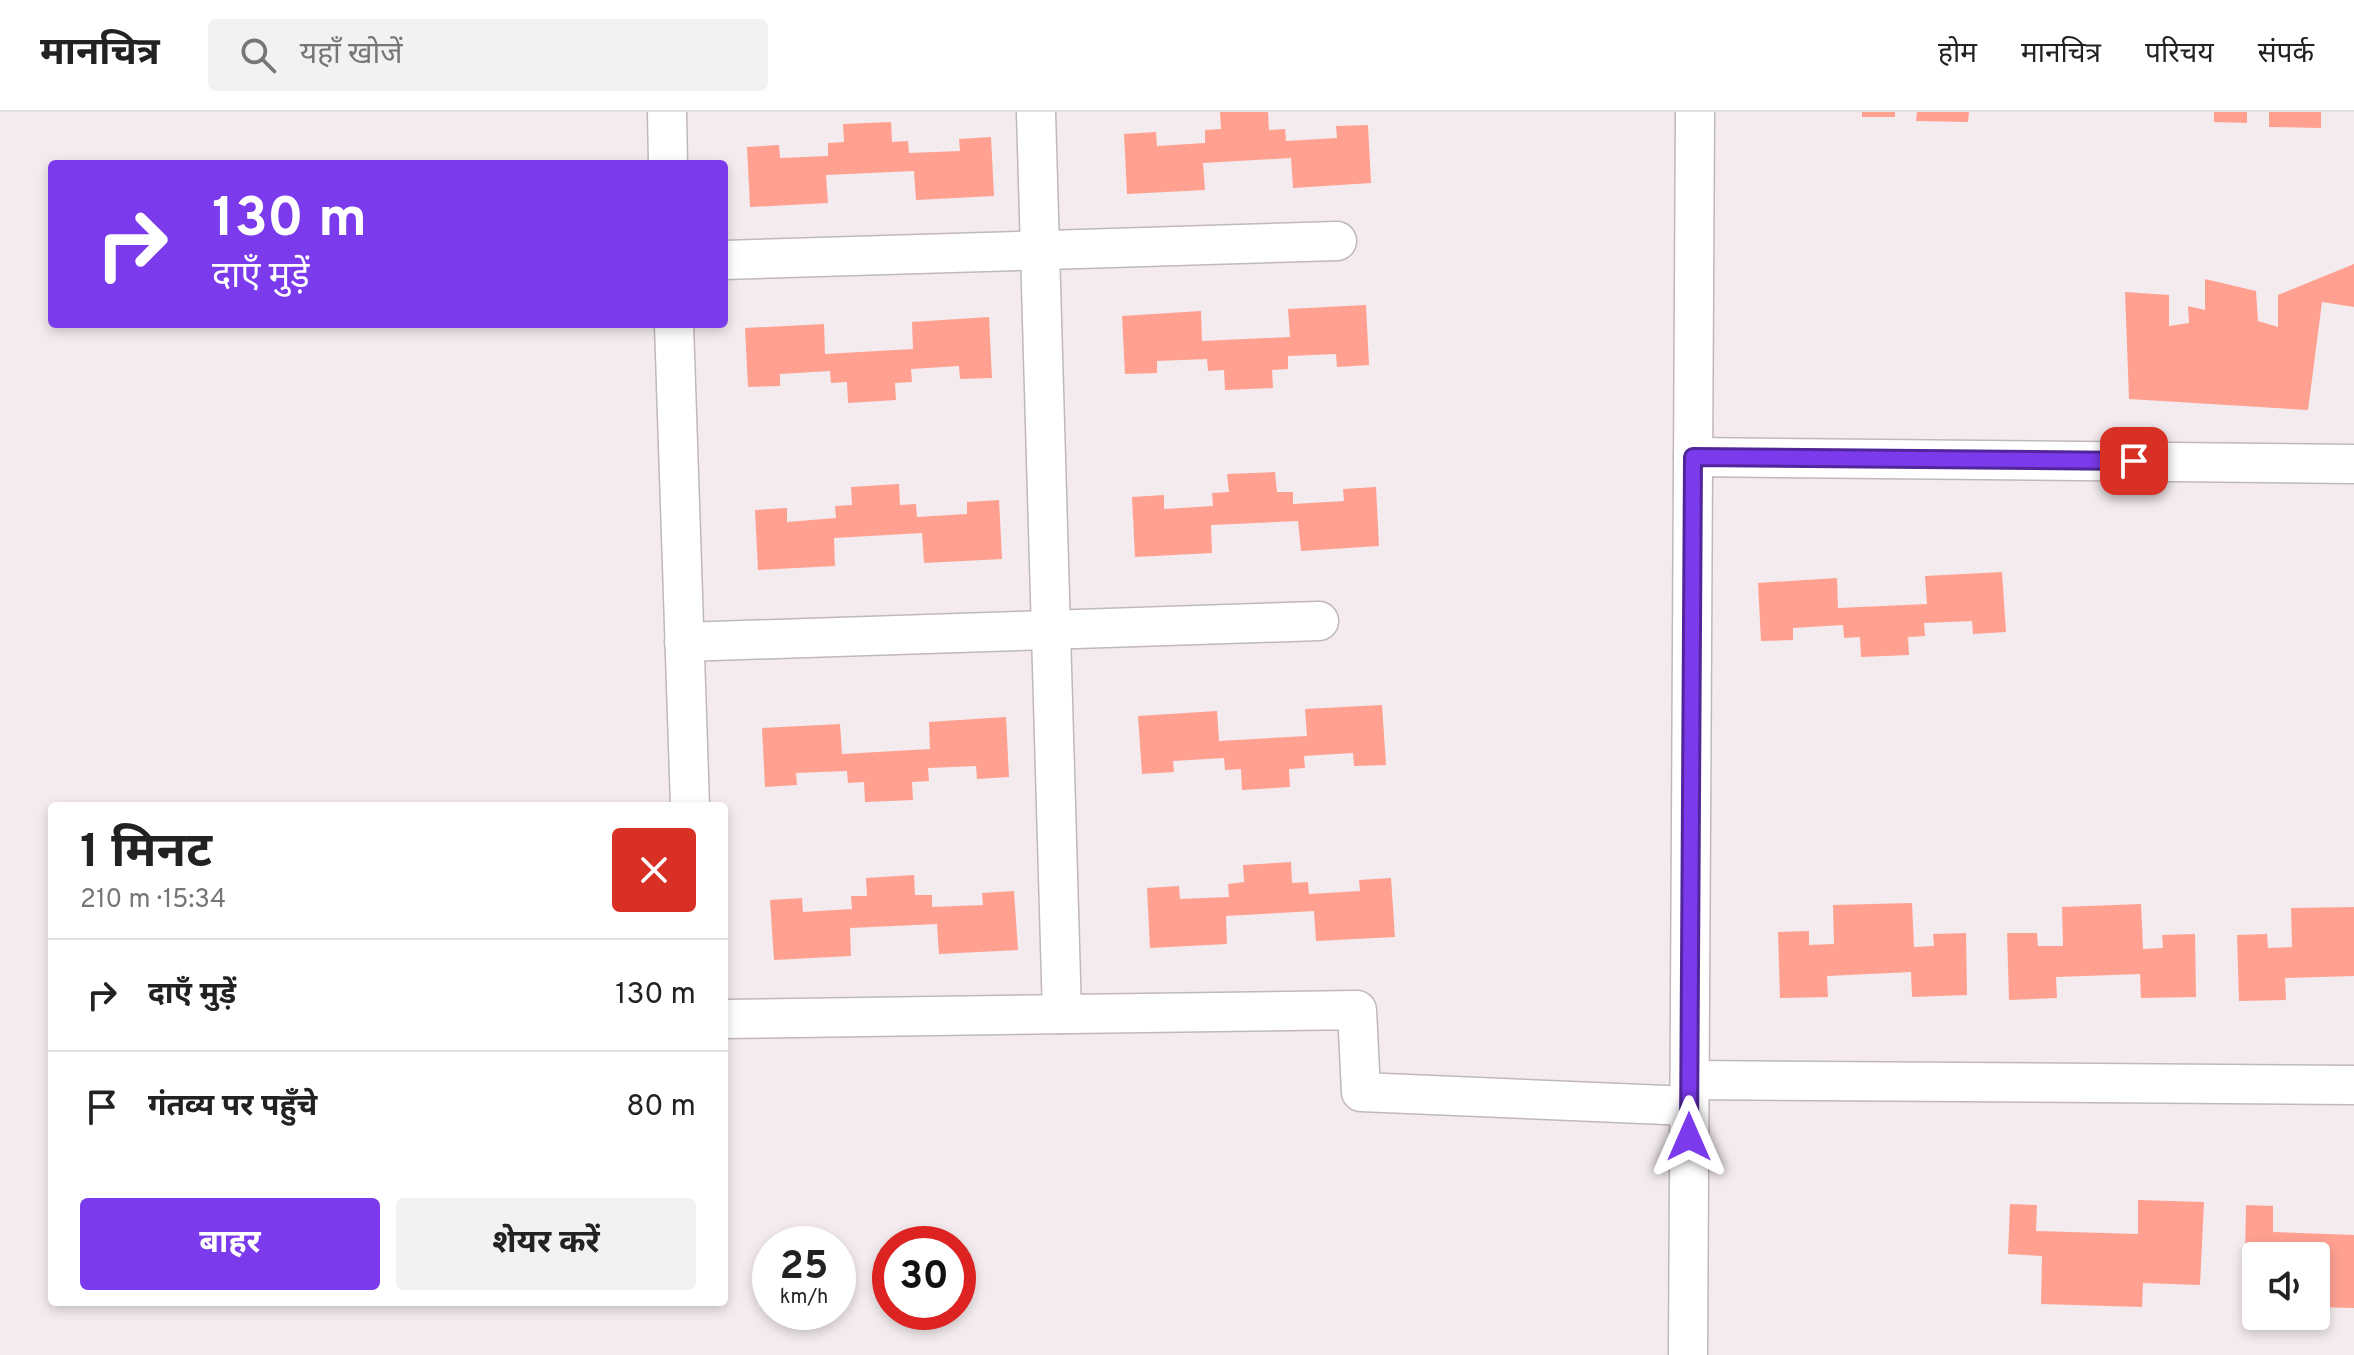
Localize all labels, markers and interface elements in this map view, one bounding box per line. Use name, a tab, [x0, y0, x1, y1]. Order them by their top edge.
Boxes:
search box	[208, 19, 768, 91]
text: मानचित्र	[40, 30, 160, 79]
icon: search	[236, 33, 280, 77]
text: यहाँ खोजें	[300, 37, 403, 74]
text: होम	[1938, 37, 1977, 73]
text: मानचित्र	[2021, 37, 2101, 73]
text: परिचय	[2145, 37, 2214, 73]
text: संपर्क	[2258, 37, 2314, 73]
text: 130 m	[212, 186, 367, 256]
icon: right	[80, 192, 184, 296]
text: दाएँ मुड़ें	[212, 255, 310, 301]
pin	[2100, 427, 2168, 495]
icon: arrive	[2112, 439, 2156, 483]
text: 1 मिनट	[80, 824, 212, 884]
button: close	[612, 828, 696, 912]
text: 210 m · 15:34	[80, 884, 226, 917]
icon: right	[80, 973, 124, 1017]
text: दाएँ मुड़ें	[148, 977, 236, 1014]
text: 130 m	[615, 977, 696, 1014]
icon: arrive	[80, 1085, 124, 1129]
text: गंतव्य पर पहुँचे	[148, 1089, 317, 1126]
text: 80 m	[626, 1089, 696, 1126]
position arrow	[1647, 1095, 1731, 1179]
button: बाहर	[80, 1198, 380, 1290]
button: शेयर करें	[396, 1198, 696, 1290]
speed limit sign: 30	[872, 1226, 976, 1330]
map controls	[2242, 1242, 2330, 1330]
button: sound	[2242, 1242, 2330, 1330]
text: 25	[780, 1243, 828, 1293]
text: km/h	[780, 1285, 828, 1311]

